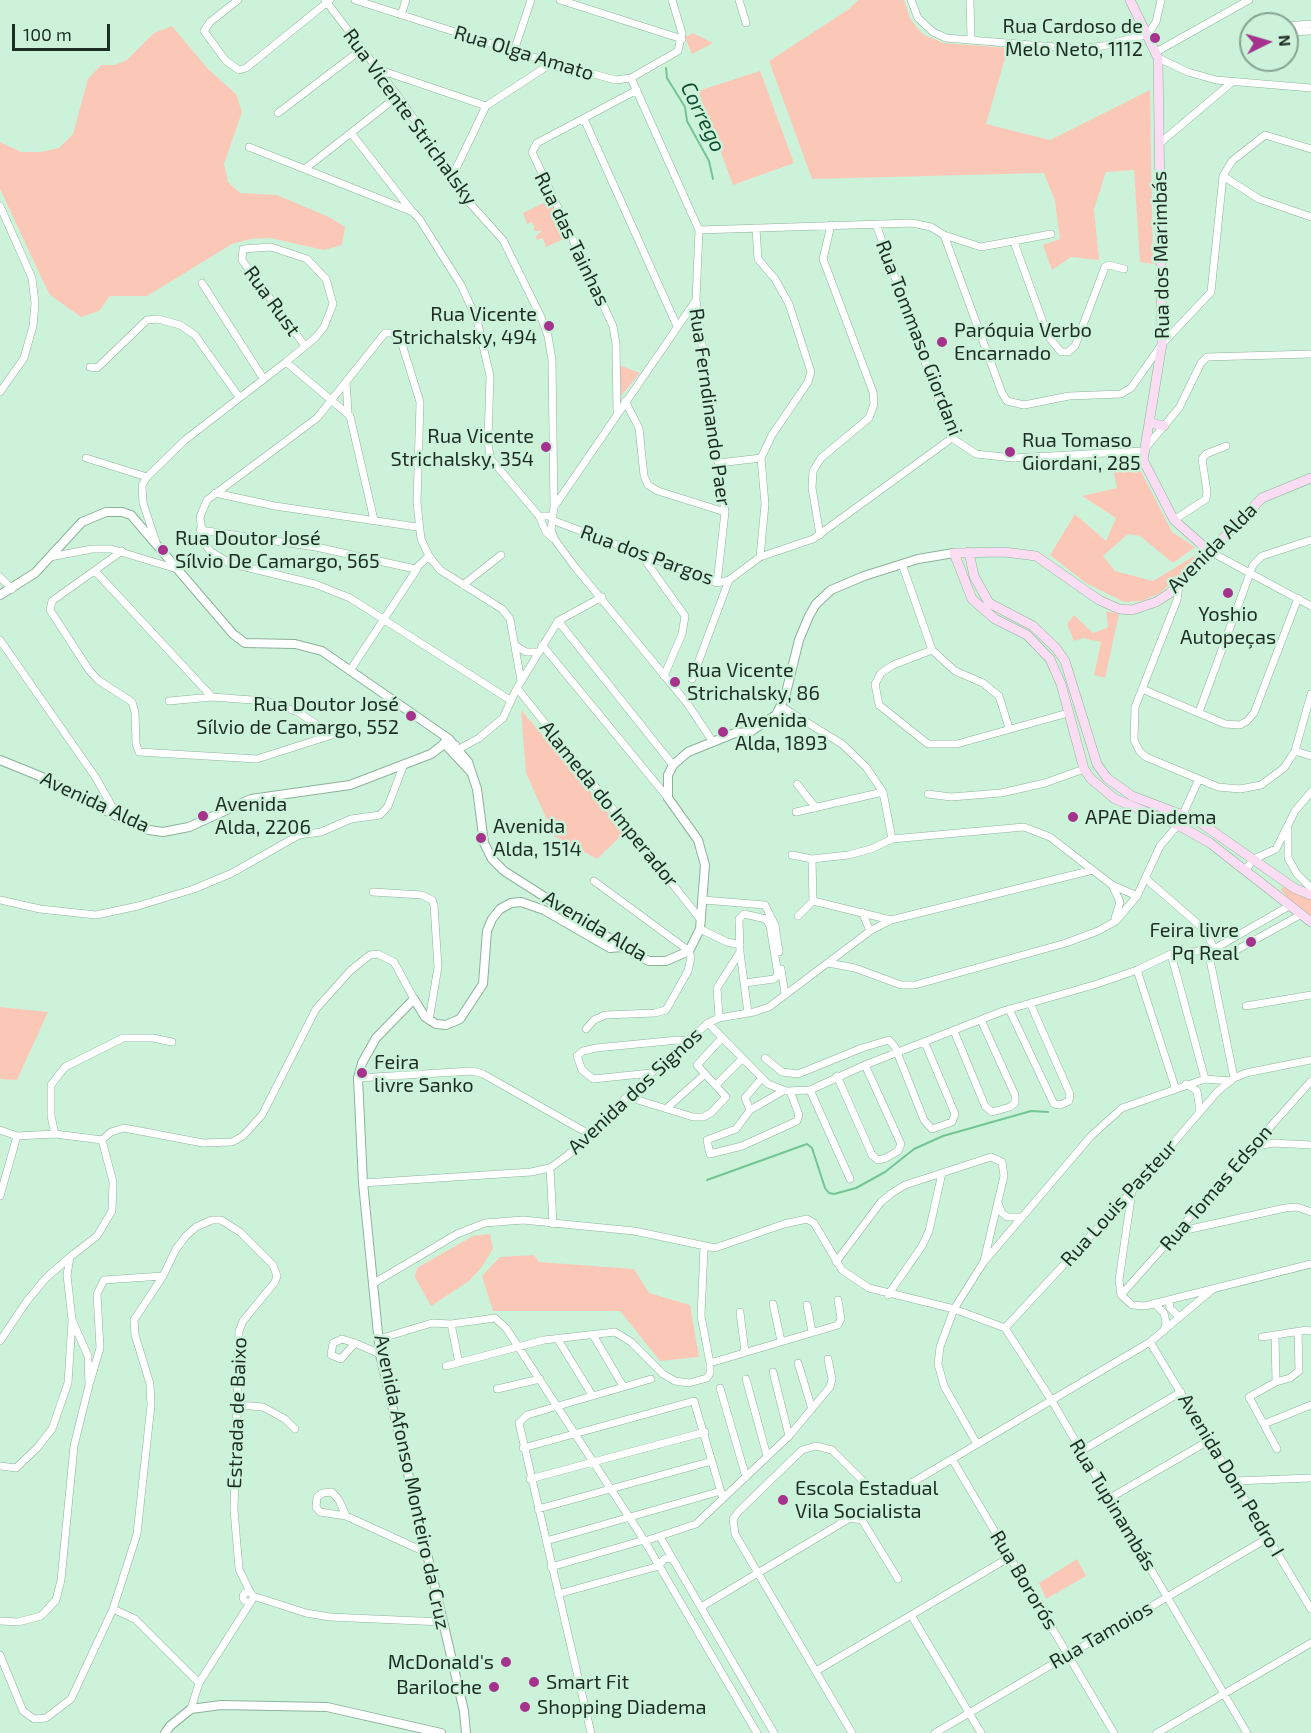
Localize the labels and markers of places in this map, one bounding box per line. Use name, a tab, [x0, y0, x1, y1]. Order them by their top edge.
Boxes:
place label: Rua Cardoso de Melo Neto, 1112	[1003, 14, 1143, 61]
marker: Rua Cardoso de Melo Neto, 1112	[1148, 31, 1162, 45]
place label: Rua Vicente Strichalsky, 494	[392, 302, 537, 349]
place label: Paróquia Verbo Encarnado	[954, 318, 1092, 365]
marker: Rua Vicente Strichalsky, 494	[542, 319, 556, 333]
marker: Paróquia Verbo Encarnado	[935, 335, 949, 349]
place label: Rua Vicente Strichalsky, 354	[391, 424, 534, 471]
place label: Rua Tomaso Giordani, 285	[1022, 428, 1141, 475]
marker: Rua Vicente Strichalsky, 354	[539, 440, 553, 454]
marker: Rua Tomaso Giordani, 285	[1003, 445, 1017, 459]
place label: Rua Doutor José Sílvio De Camargo, 565	[175, 526, 380, 573]
marker: Rua Doutor José Sílvio De Camargo, 565	[156, 543, 170, 557]
marker: Yoshio Autopeças	[1221, 586, 1235, 600]
place label: Yoshio Autopeças	[1180, 602, 1276, 649]
place label: Rua Vicente Strichalsky, 86	[687, 658, 820, 705]
marker: Rua Vicente Strichalsky, 86	[668, 675, 682, 689]
place label: Rua Doutor José Sílvio de Camargo, 552	[196, 692, 399, 739]
place label: Avenida Alda, 1893	[735, 708, 827, 755]
marker: Rua Doutor José Sílvio de Camargo, 552	[404, 709, 418, 723]
marker: Avenida Alda, 1893	[716, 725, 730, 739]
place label: Avenida Alda, 2206	[215, 792, 311, 839]
place label: APAE Diadema	[1085, 805, 1217, 829]
marker: Avenida Alda, 2206	[196, 809, 210, 823]
marker: APAE Diadema	[1066, 810, 1080, 824]
place label: Avenida Alda, 1514	[493, 814, 582, 861]
marker: Avenida Alda, 1514	[474, 831, 488, 845]
place label: Feira livre Pq Real	[1149, 918, 1239, 965]
marker: Feira livre Pq Real	[1244, 935, 1258, 949]
place label: Feira livre Sanko	[374, 1050, 474, 1097]
marker: Feira livre Sanko	[355, 1066, 369, 1080]
place label: Escola Estadual Vila Socialista	[795, 1476, 938, 1523]
marker: Escola Estadual Vila Socialista	[776, 1493, 790, 1507]
place label: McDonald's	[388, 1650, 494, 1674]
marker: McDonald's	[499, 1655, 513, 1669]
place label: Smart Fit	[546, 1670, 629, 1694]
place label: Bariloche	[396, 1675, 482, 1699]
marker: Smart Fit	[527, 1675, 541, 1689]
marker: Bariloche	[487, 1680, 501, 1694]
place label: Shopping Diadema	[537, 1695, 707, 1719]
marker: Shopping Diadema	[518, 1700, 532, 1714]

